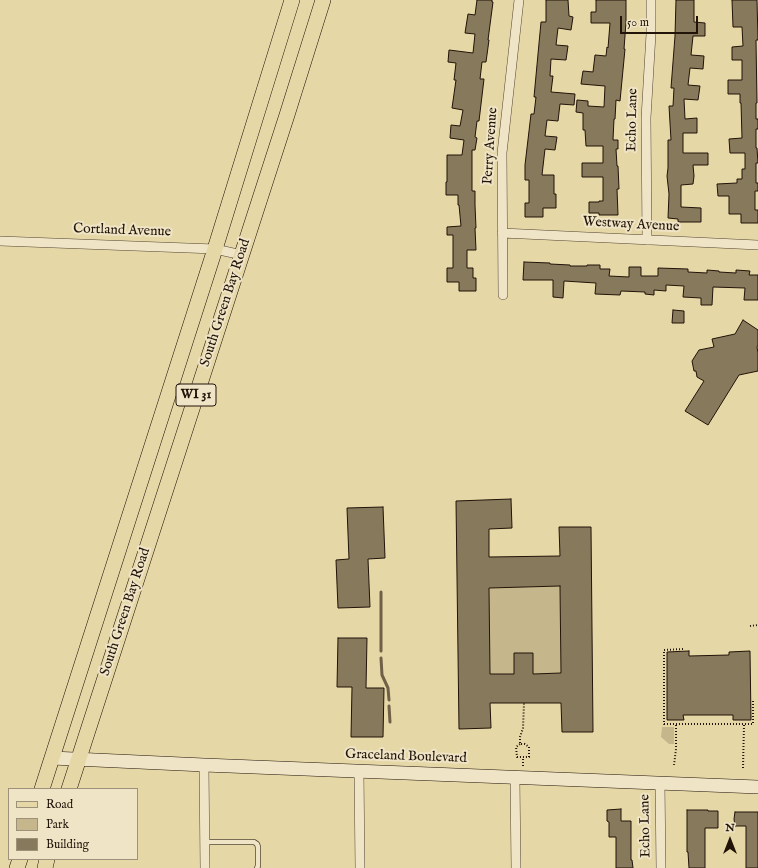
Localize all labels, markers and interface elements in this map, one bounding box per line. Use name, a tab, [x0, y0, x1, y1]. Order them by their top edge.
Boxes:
scale bar	[622, 8, 700, 34]
text: 50 m	[627, 15, 649, 30]
street label: Echo Lane	[624, 88, 642, 152]
street label: Perry Avenue	[480, 107, 502, 185]
street label: Westway Avenue	[582, 214, 680, 236]
street label: Cortland Avenue	[73, 221, 171, 241]
street label: South Green Bay Road	[197, 237, 255, 369]
road number: WI 31	[176, 384, 216, 406]
street label: South Green Bay Road	[97, 546, 155, 678]
street label: Graceland Boulevard	[345, 746, 467, 768]
legend	[8, 788, 138, 860]
street label: Echo Lane	[637, 794, 655, 858]
text: Road	[46, 797, 73, 812]
text: Park	[46, 817, 69, 832]
north arrow	[710, 820, 750, 860]
text: N	[725, 821, 735, 835]
text: Building	[46, 837, 89, 852]

